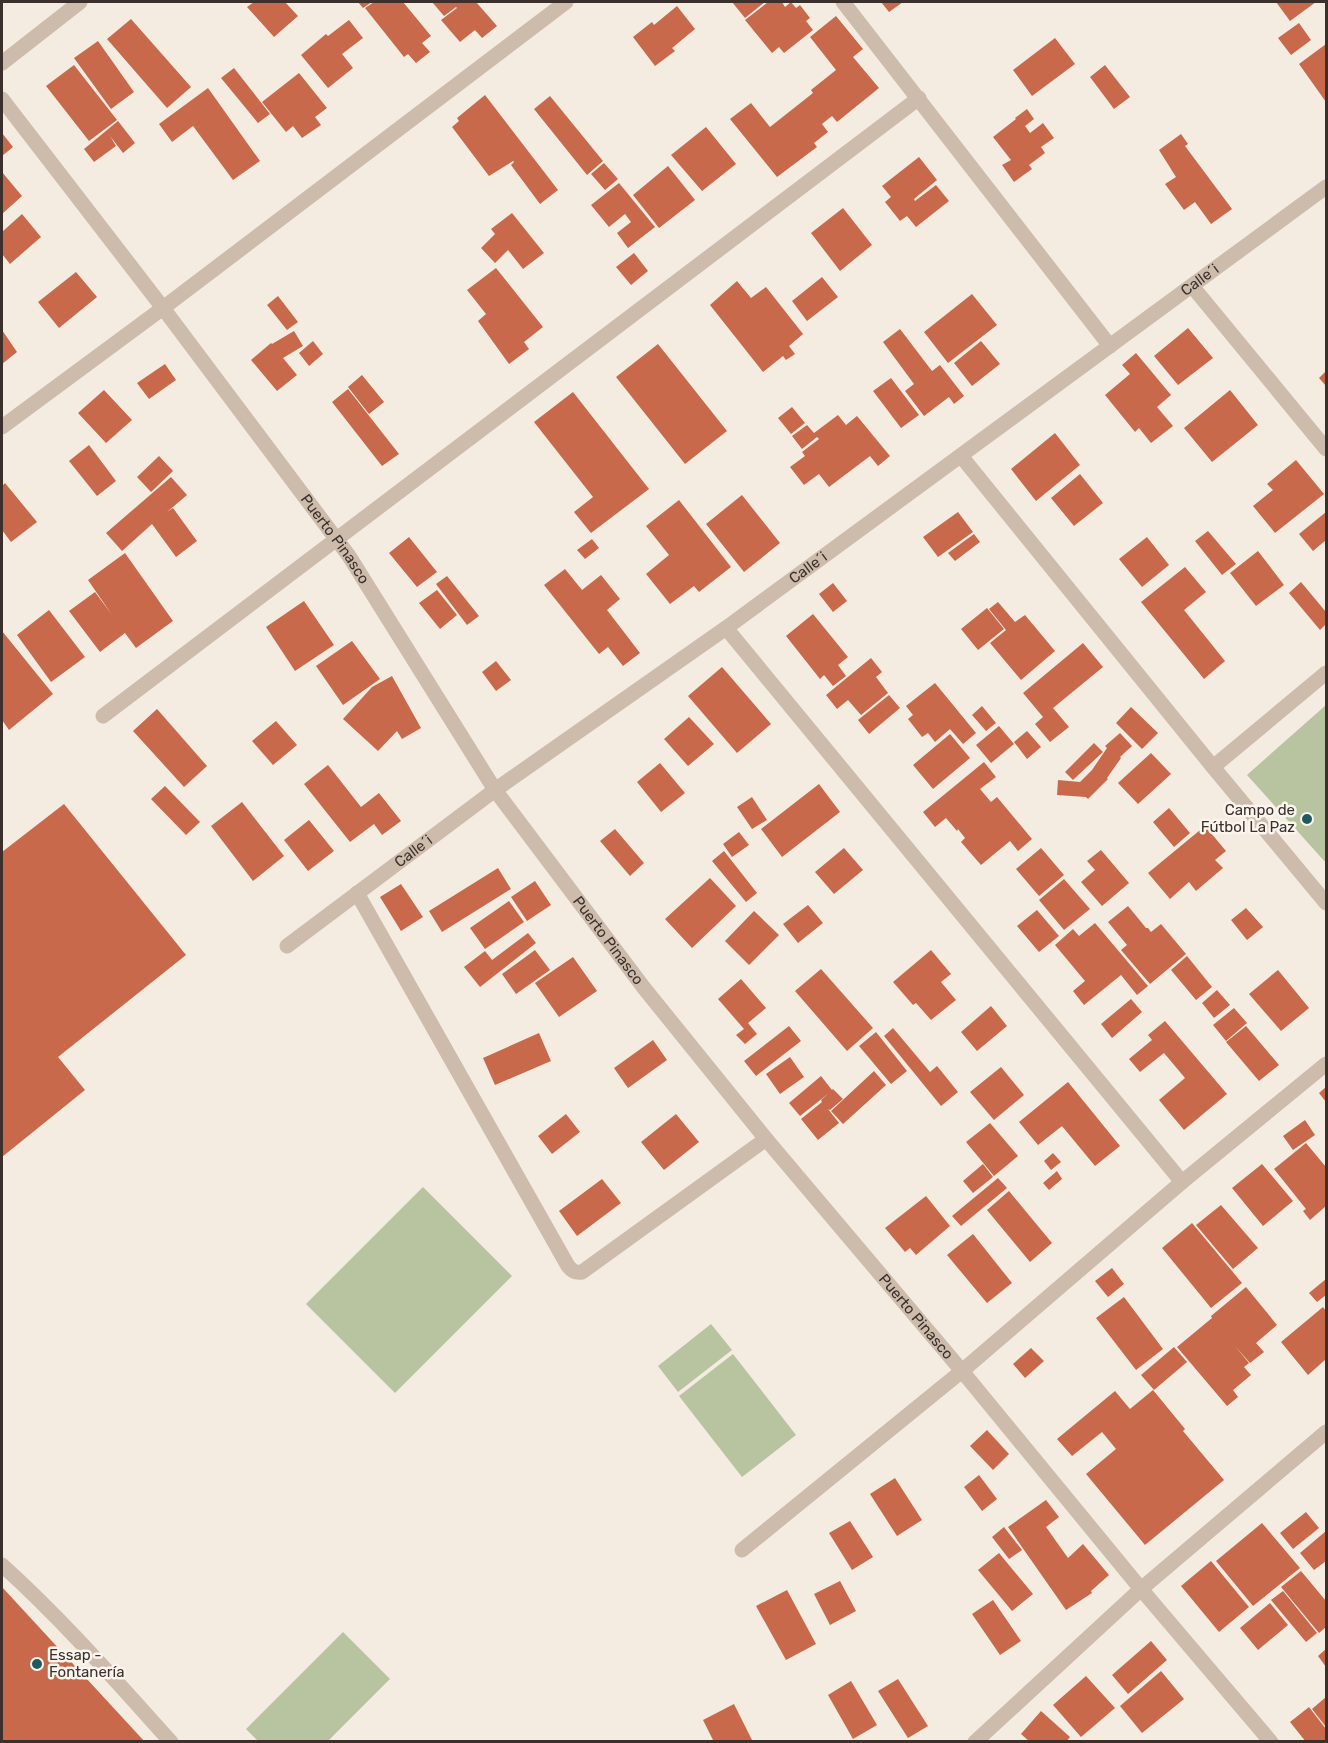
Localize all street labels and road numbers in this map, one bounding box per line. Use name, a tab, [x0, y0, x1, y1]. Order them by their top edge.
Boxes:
street label: Calle´i	[1177, 260, 1222, 300]
street label: Puerto Pinasco	[297, 491, 373, 587]
street label: Calle´i	[786, 548, 831, 588]
street label: Calle´i	[391, 831, 436, 871]
street label: Puerto Pinasco	[569, 893, 647, 988]
street label: Puerto Pinasco	[875, 1270, 957, 1363]

